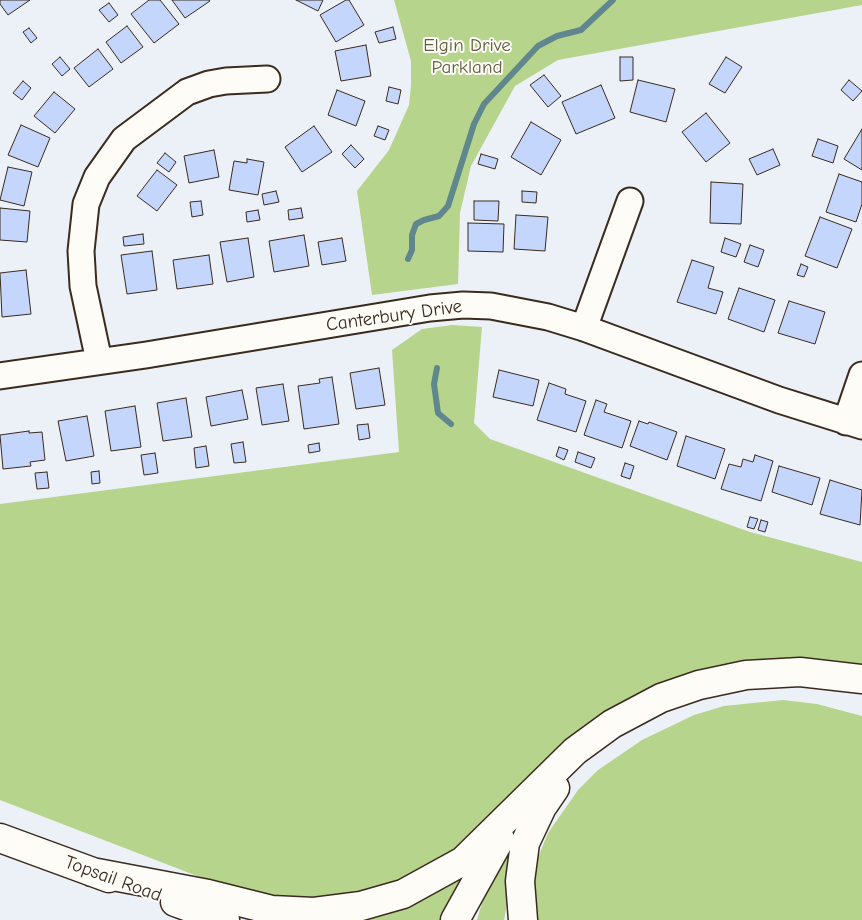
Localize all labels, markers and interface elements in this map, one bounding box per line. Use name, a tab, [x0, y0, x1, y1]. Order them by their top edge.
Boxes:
park label: Elgin Drive Parkland	[423, 35, 511, 79]
street label: Canterbury Drive	[325, 295, 463, 337]
street label: Topsail Road	[61, 851, 165, 907]

